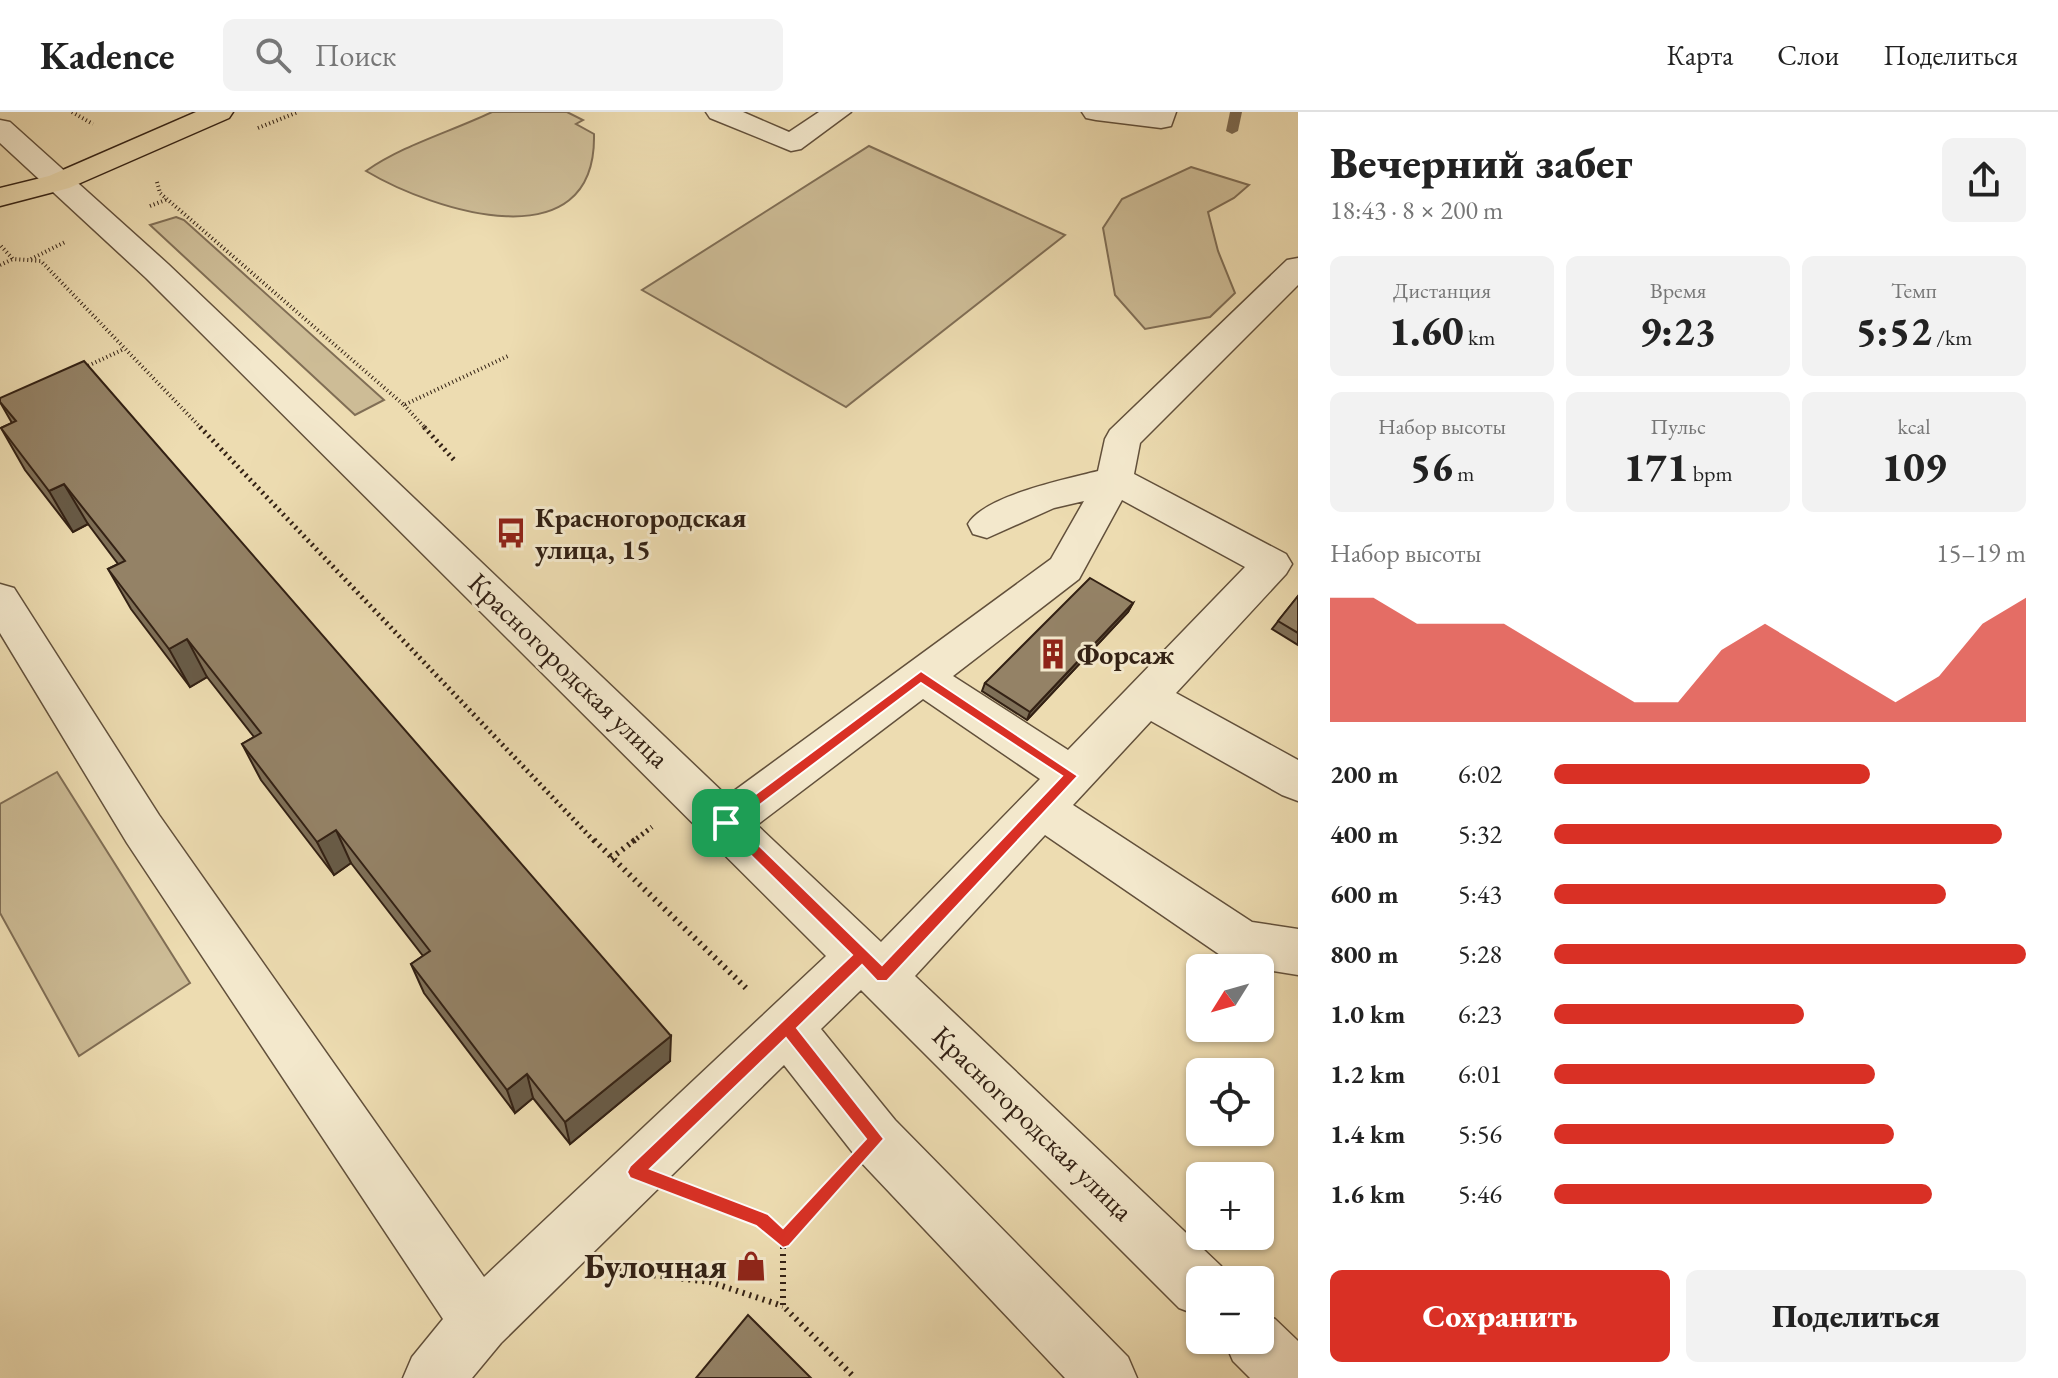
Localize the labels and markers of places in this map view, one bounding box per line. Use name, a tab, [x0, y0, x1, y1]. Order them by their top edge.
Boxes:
place label: Красногородская улица, 15	[535, 499, 746, 567]
bus stop icon: Красногородская улица, 15	[494, 516, 528, 550]
place label: Форсаж	[1077, 636, 1175, 672]
building icon: Форсаж	[1036, 637, 1070, 671]
pin	[692, 789, 760, 857]
place label: Булочная	[584, 1244, 727, 1288]
shop icon: Булочная	[734, 1249, 768, 1283]

